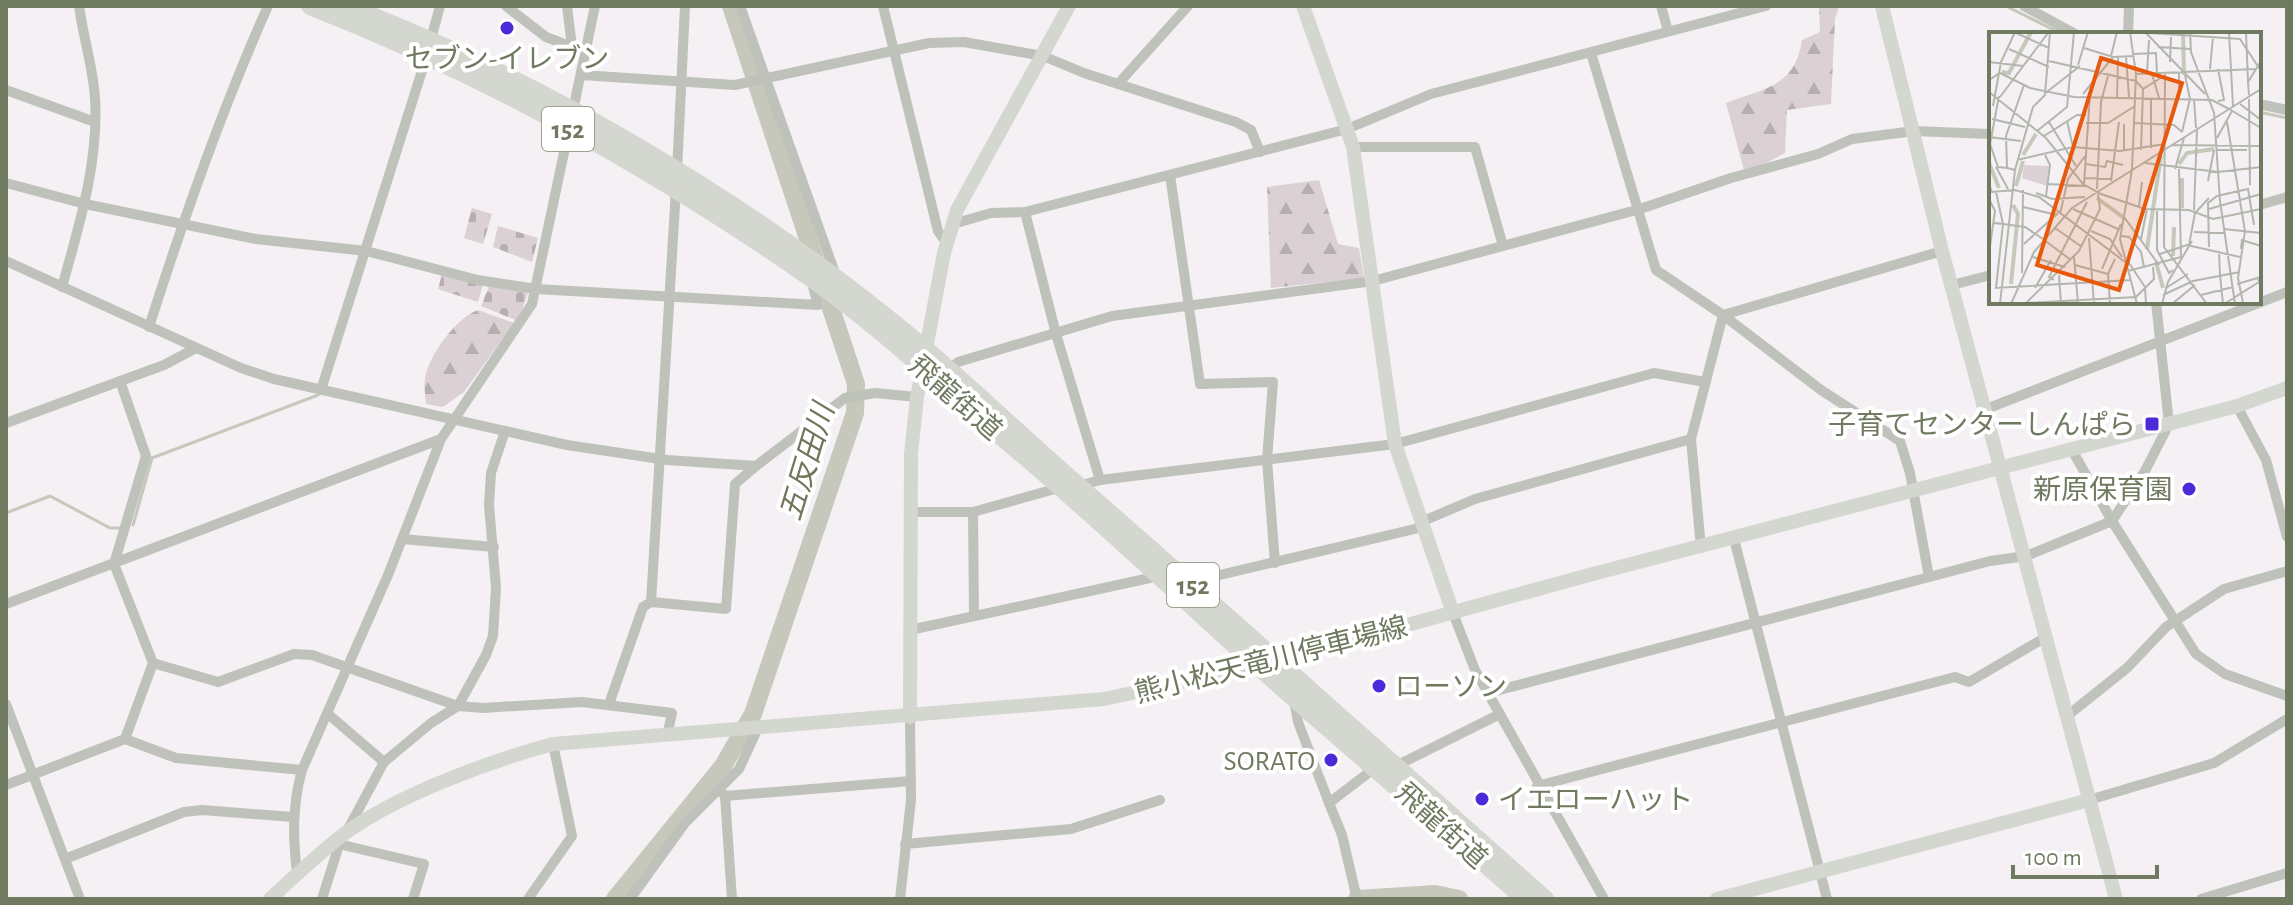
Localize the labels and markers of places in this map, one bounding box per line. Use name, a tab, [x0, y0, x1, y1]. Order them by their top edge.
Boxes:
marker: セブン-イレブン	[498, 19, 516, 37]
place label: セブン-イレブン	[405, 44, 609, 74]
place label: 子育てセンターしんぱら	[1828, 410, 2136, 440]
marker: 子育てセンターしんぱら	[2143, 415, 2161, 433]
place label: 新原保育園	[2033, 475, 2173, 505]
marker: 新原保育園	[2180, 480, 2198, 498]
place label: ローソン	[1395, 674, 1507, 702]
marker: ローソン	[1370, 677, 1388, 695]
place label: SORATO	[1223, 748, 1315, 776]
marker: SORATO	[1322, 751, 1340, 769]
place label: イエローハット	[1498, 787, 1693, 815]
marker: イエローハット	[1473, 790, 1491, 808]

